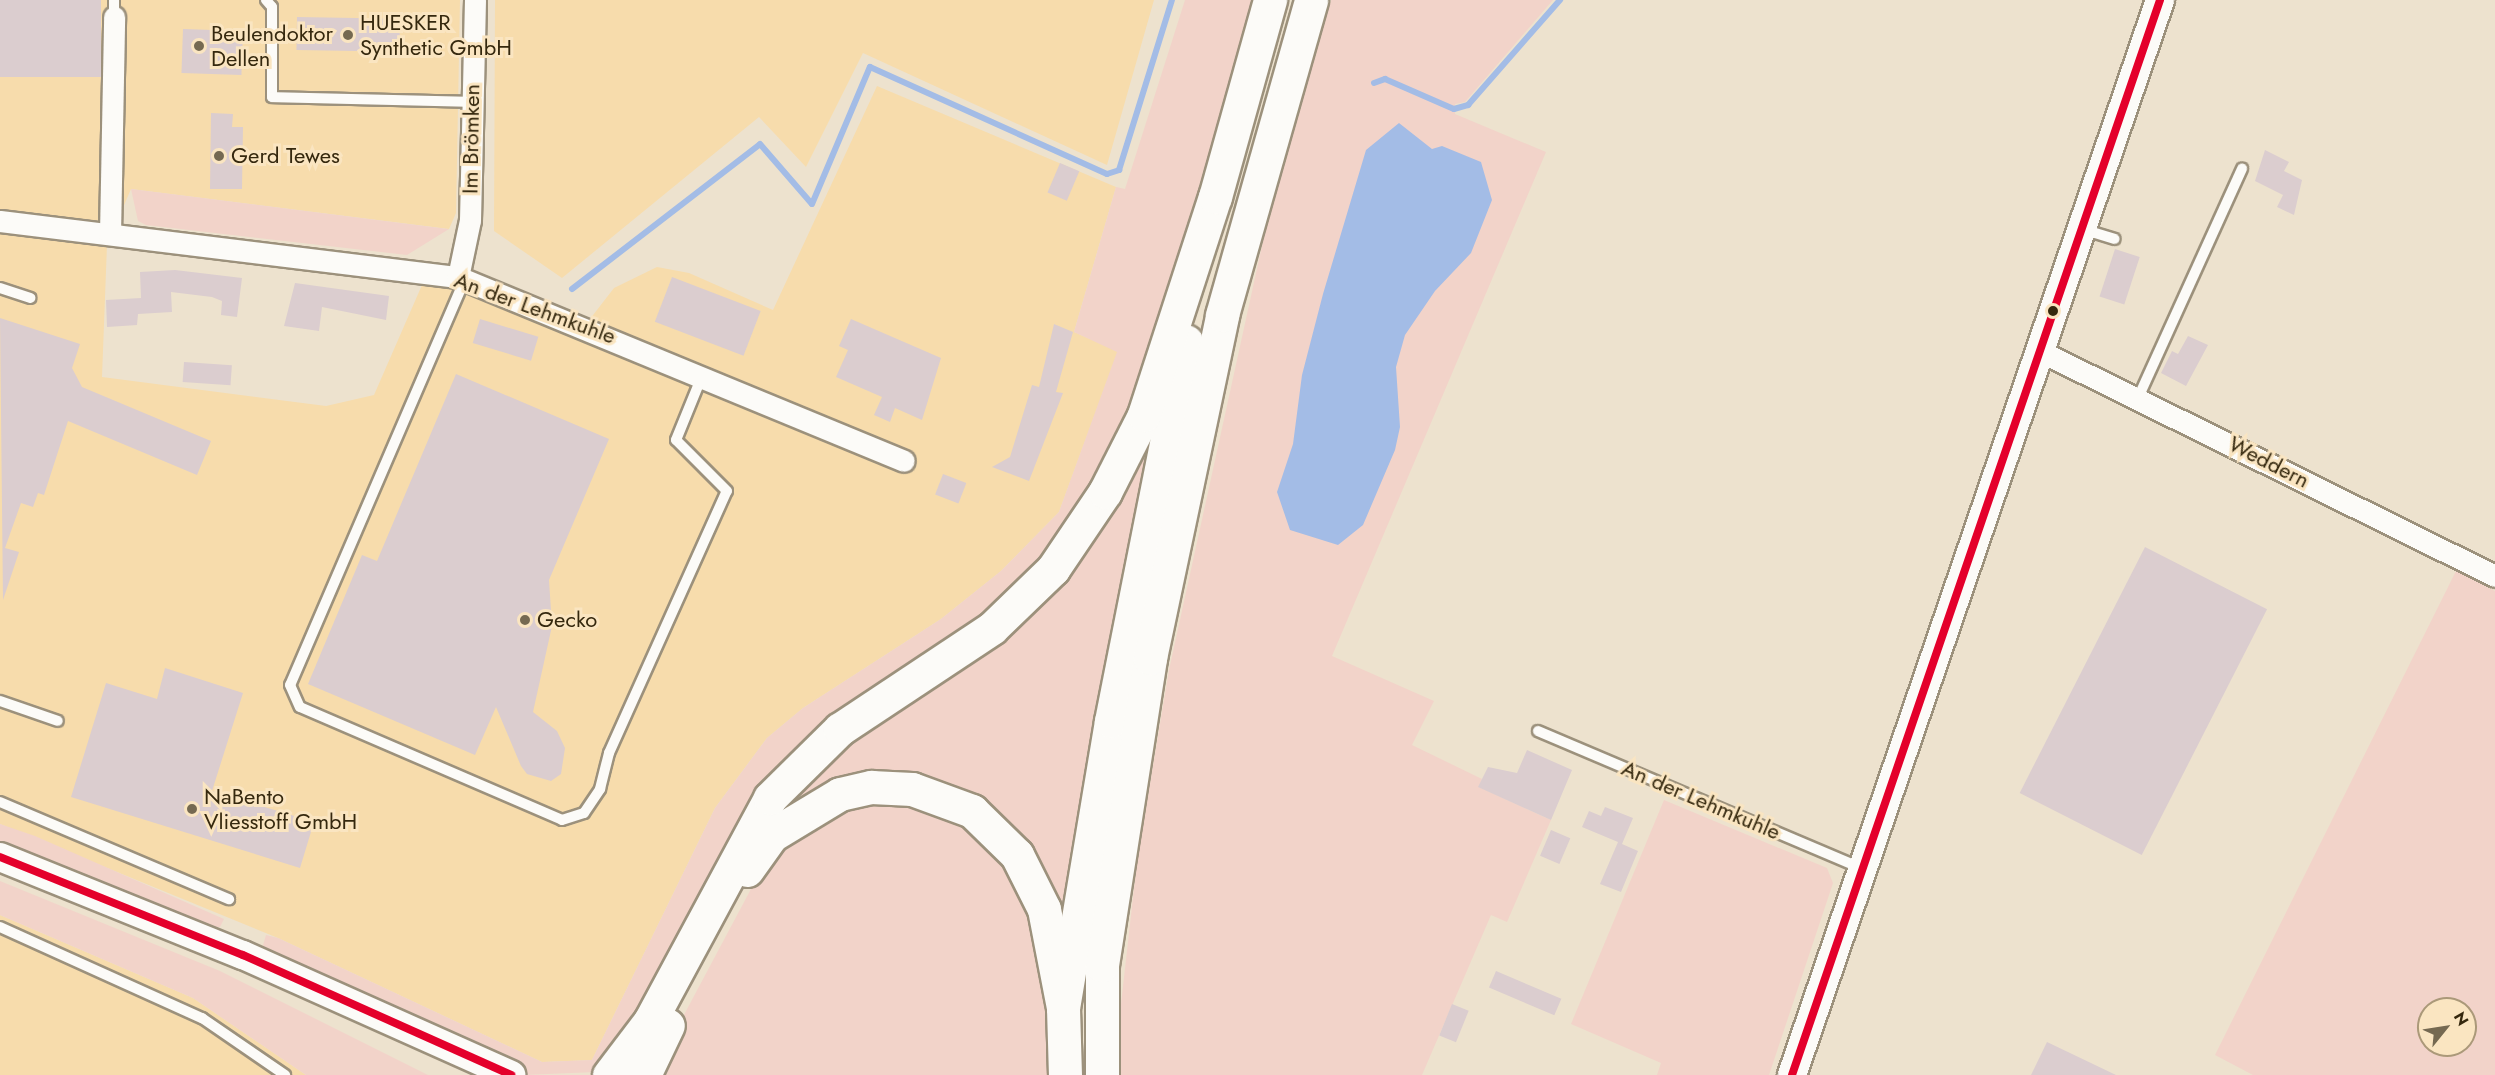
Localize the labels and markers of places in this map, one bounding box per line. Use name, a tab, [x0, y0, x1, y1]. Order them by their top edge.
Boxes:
place label: HUESKER Synthetic GmbH	[360, 9, 512, 60]
place label: Beulendoktor Dellen	[211, 20, 333, 72]
marker: HUESKER Synthetic GmbH	[341, 28, 355, 42]
marker: Beulendoktor Dellen	[192, 39, 206, 53]
place label: Gerd Tewes	[231, 143, 340, 169]
marker: Gerd Tewes	[212, 149, 226, 163]
unlabelled marker	[2047, 305, 2059, 317]
place label: Gecko	[537, 607, 597, 633]
marker: Gecko	[518, 613, 532, 627]
place label: NaBento Vliesstoff GmbH	[204, 783, 357, 834]
marker: NaBento Vliesstoff GmbH	[185, 802, 199, 816]

